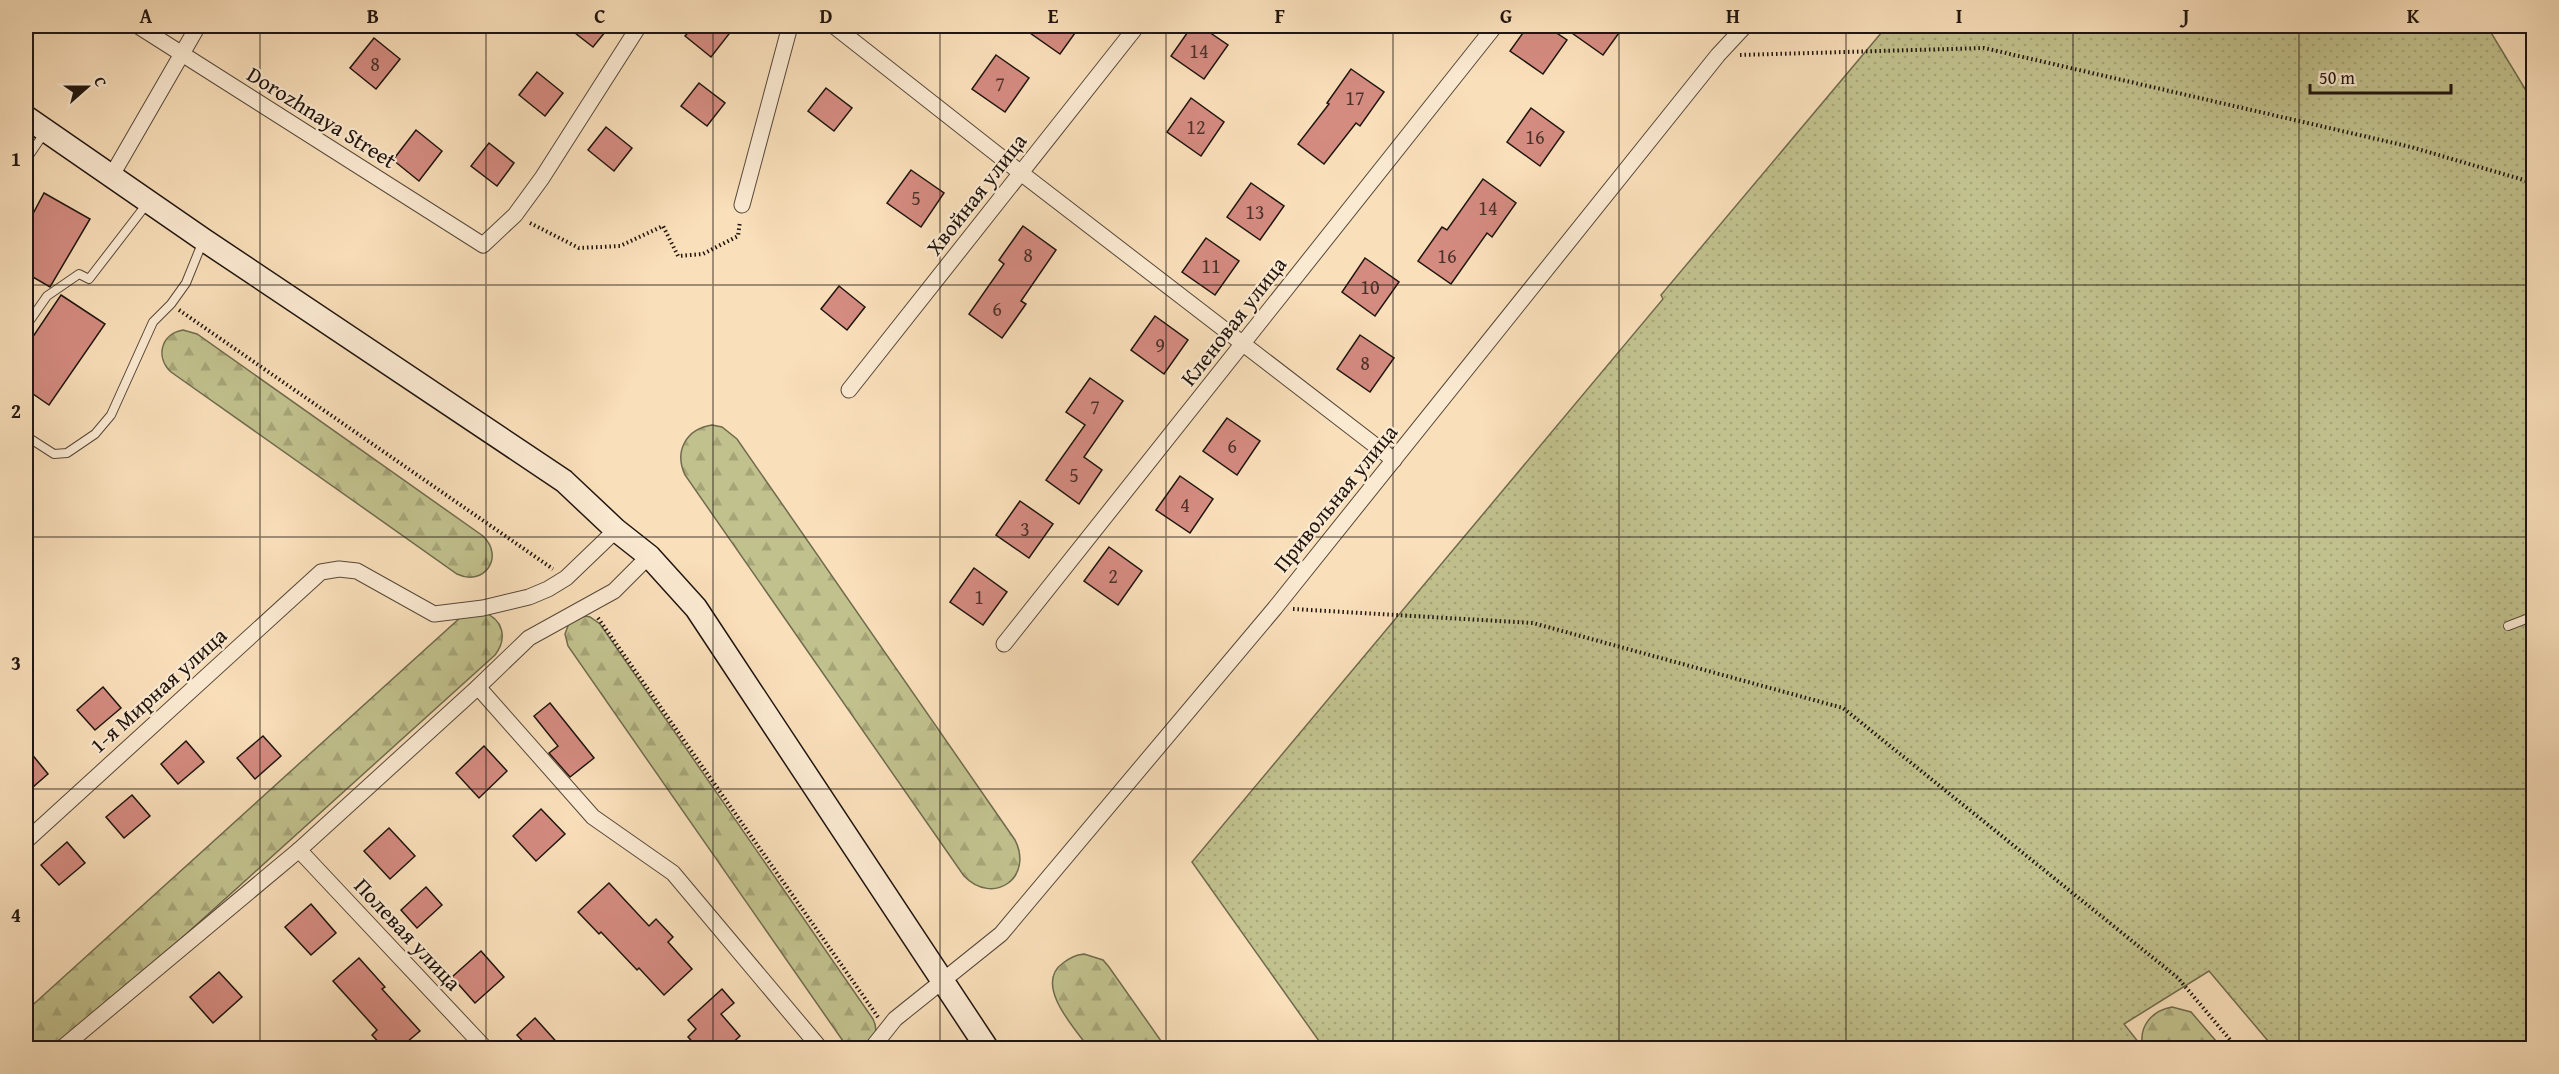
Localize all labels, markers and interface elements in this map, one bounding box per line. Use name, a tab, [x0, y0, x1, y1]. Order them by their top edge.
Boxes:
text: A	[140, 1, 153, 30]
text: B	[367, 1, 379, 30]
text: C	[594, 1, 606, 30]
text: D	[819, 1, 833, 30]
text: E	[1048, 1, 1059, 30]
text: F	[1275, 1, 1285, 30]
text: G	[1500, 1, 1512, 30]
text: H	[1726, 1, 1740, 30]
text: I	[1956, 1, 1962, 30]
text: J	[2180, 1, 2190, 30]
text: K	[2407, 1, 2420, 30]
house number: 14	[1189, 36, 1209, 65]
house number: 8	[370, 49, 380, 78]
north arrow	[57, 57, 117, 117]
scale bar	[2310, 57, 2451, 95]
street label: Dorozhnaya Street	[241, 58, 403, 176]
text: 50 m	[2319, 64, 2355, 91]
house number: 7	[995, 69, 1005, 98]
text: С	[88, 73, 114, 90]
house number: 17	[1345, 83, 1365, 112]
house number: 12	[1186, 112, 1206, 141]
house number: 16	[1525, 122, 1545, 151]
street label: Хвойная улица	[918, 126, 1034, 262]
text: 1	[11, 144, 21, 173]
house number: 5	[911, 183, 921, 212]
house number: 14	[1478, 193, 1498, 222]
house number: 13	[1245, 197, 1265, 226]
house number: 8	[1023, 240, 1033, 269]
house number: 16	[1437, 241, 1457, 270]
street label: Кленовая улица	[1172, 249, 1294, 393]
house number: 11	[1201, 251, 1221, 280]
house number: 10	[1360, 272, 1380, 301]
house number: 6	[992, 294, 1002, 323]
house number: 9	[1155, 330, 1165, 359]
house number: 8	[1360, 348, 1370, 377]
house number: 7	[1090, 392, 1100, 421]
text: 2	[11, 396, 21, 425]
street label: Привольная улица	[1265, 417, 1405, 579]
house number: 6	[1227, 431, 1237, 460]
house number: 5	[1069, 460, 1079, 489]
house number: 4	[1180, 490, 1190, 519]
house number: 3	[1020, 514, 1030, 543]
house number: 2	[1108, 561, 1118, 590]
house number: 1	[974, 582, 984, 611]
street label: 1-я Мирная улица	[82, 619, 234, 760]
text: 3	[11, 648, 21, 677]
street label: Полевая улица	[347, 870, 469, 998]
text: 4	[11, 900, 21, 929]

